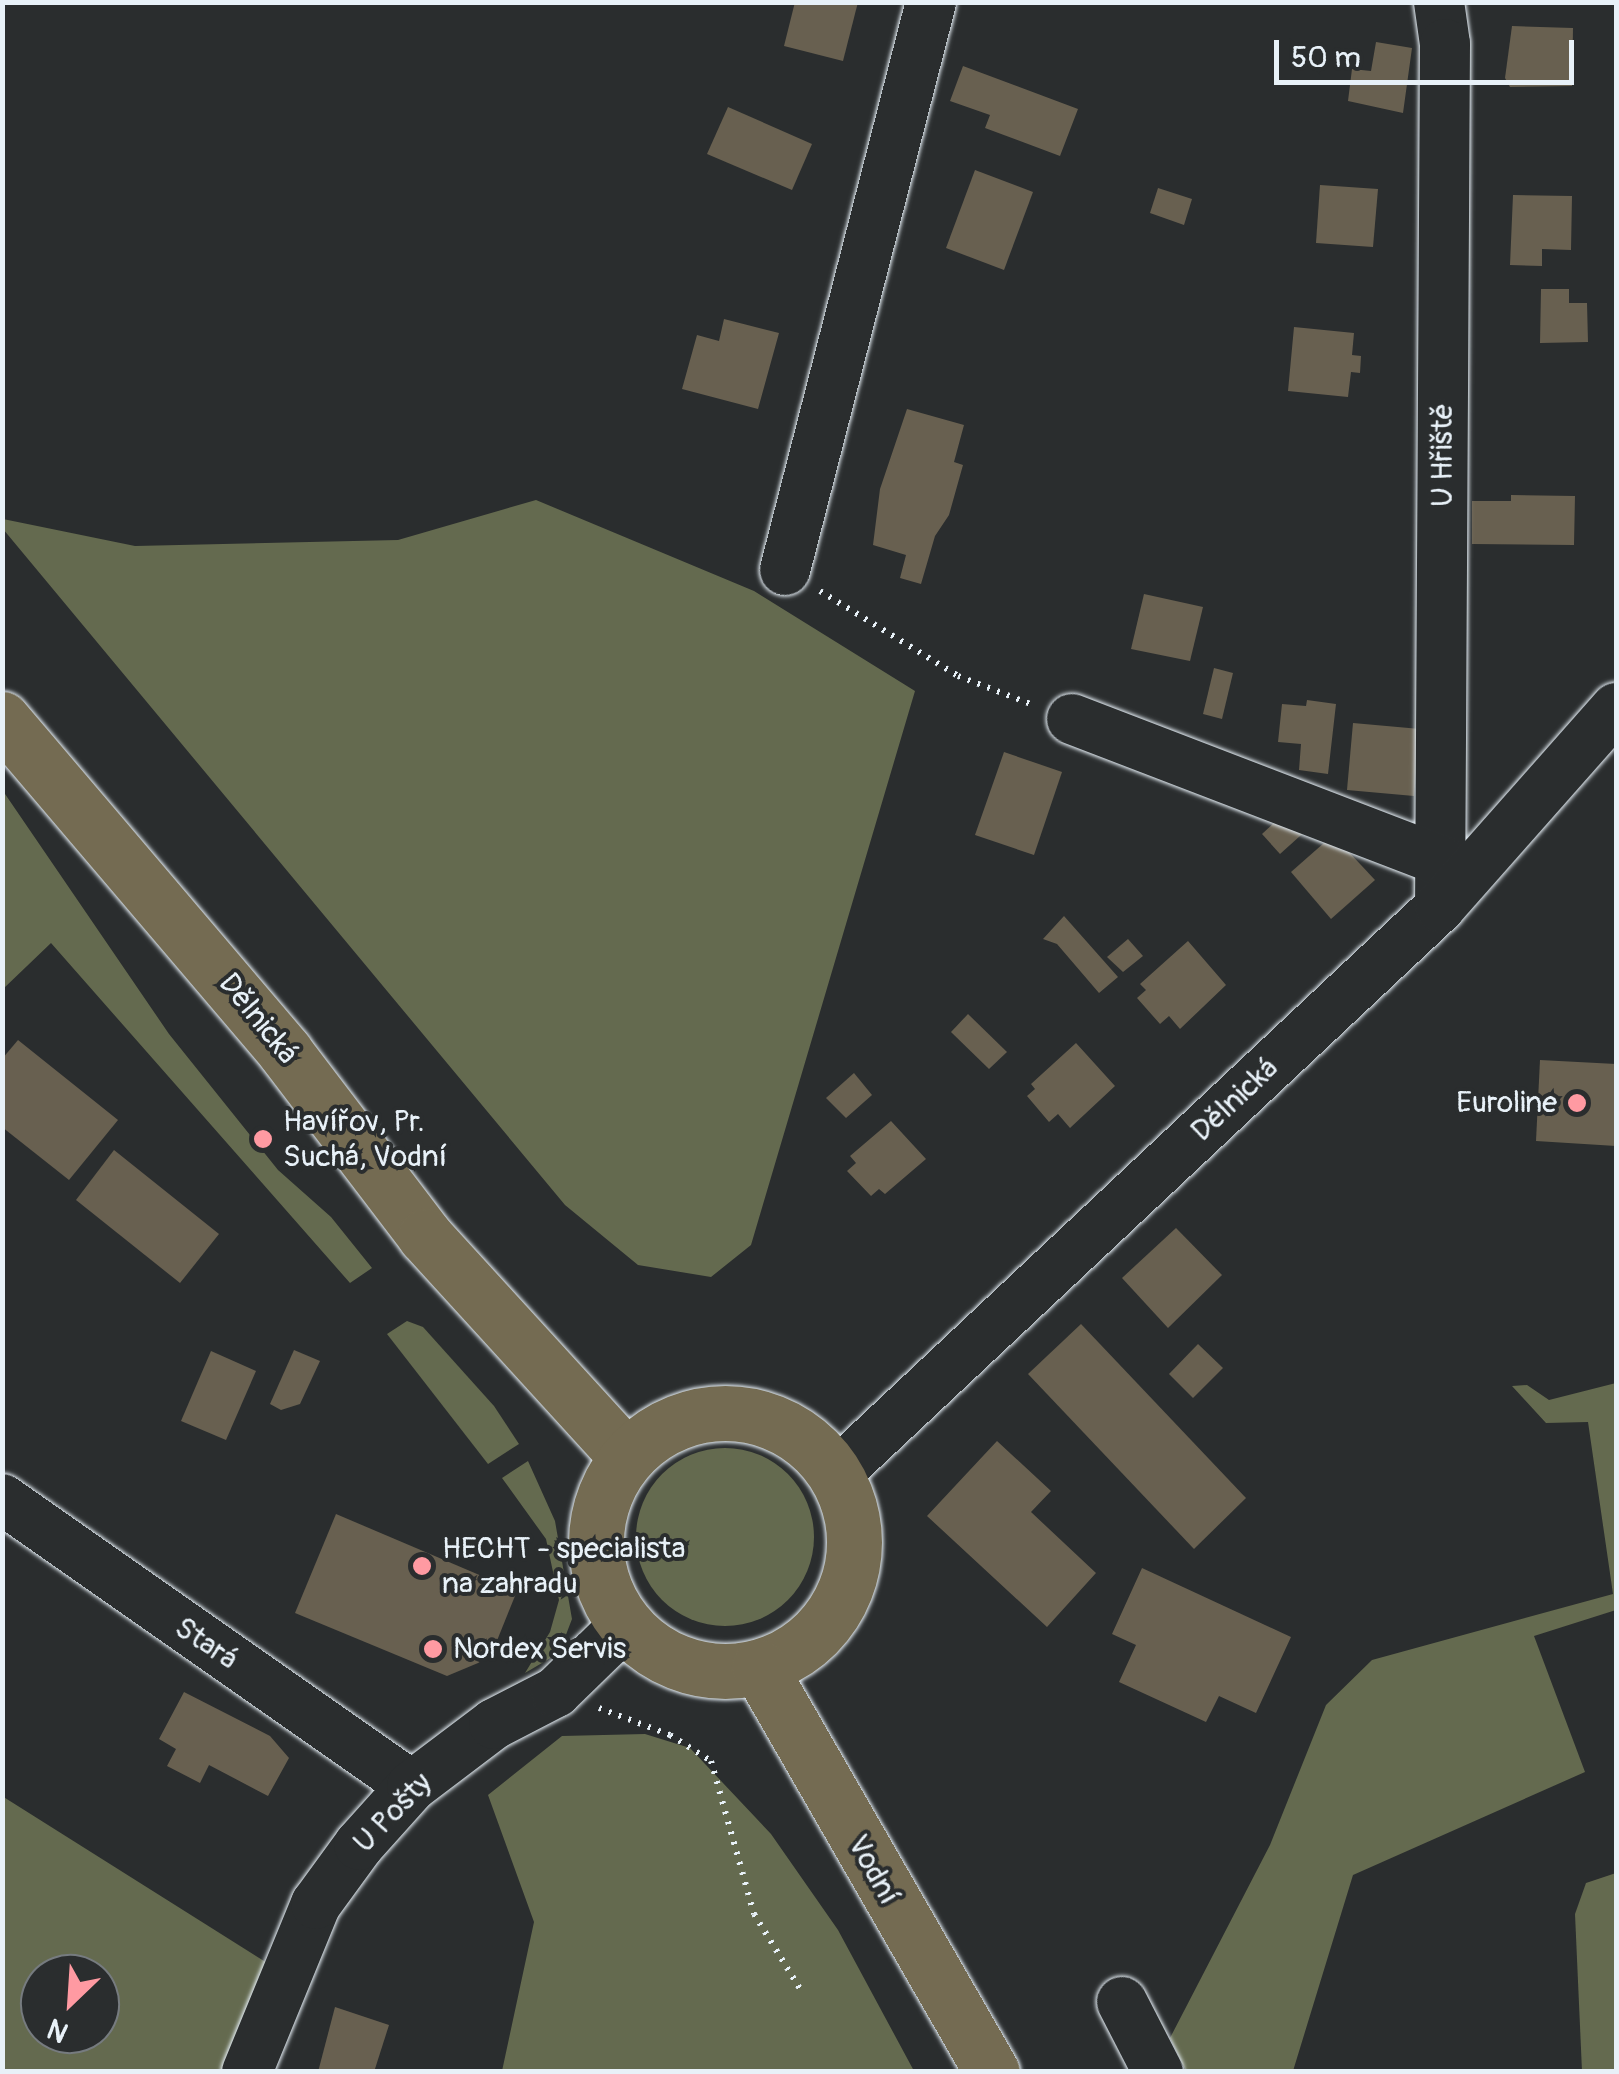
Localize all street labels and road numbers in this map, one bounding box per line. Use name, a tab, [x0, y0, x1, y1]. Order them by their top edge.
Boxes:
street label: U Hřiště	[1425, 403, 1461, 507]
street label: Dělnická	[211, 966, 305, 1072]
street label: Dělnická	[1184, 1051, 1286, 1149]
street label: Stará	[168, 1610, 244, 1678]
street label: U Pošty	[346, 1765, 440, 1861]
street label: Vodní	[839, 1829, 907, 1911]

